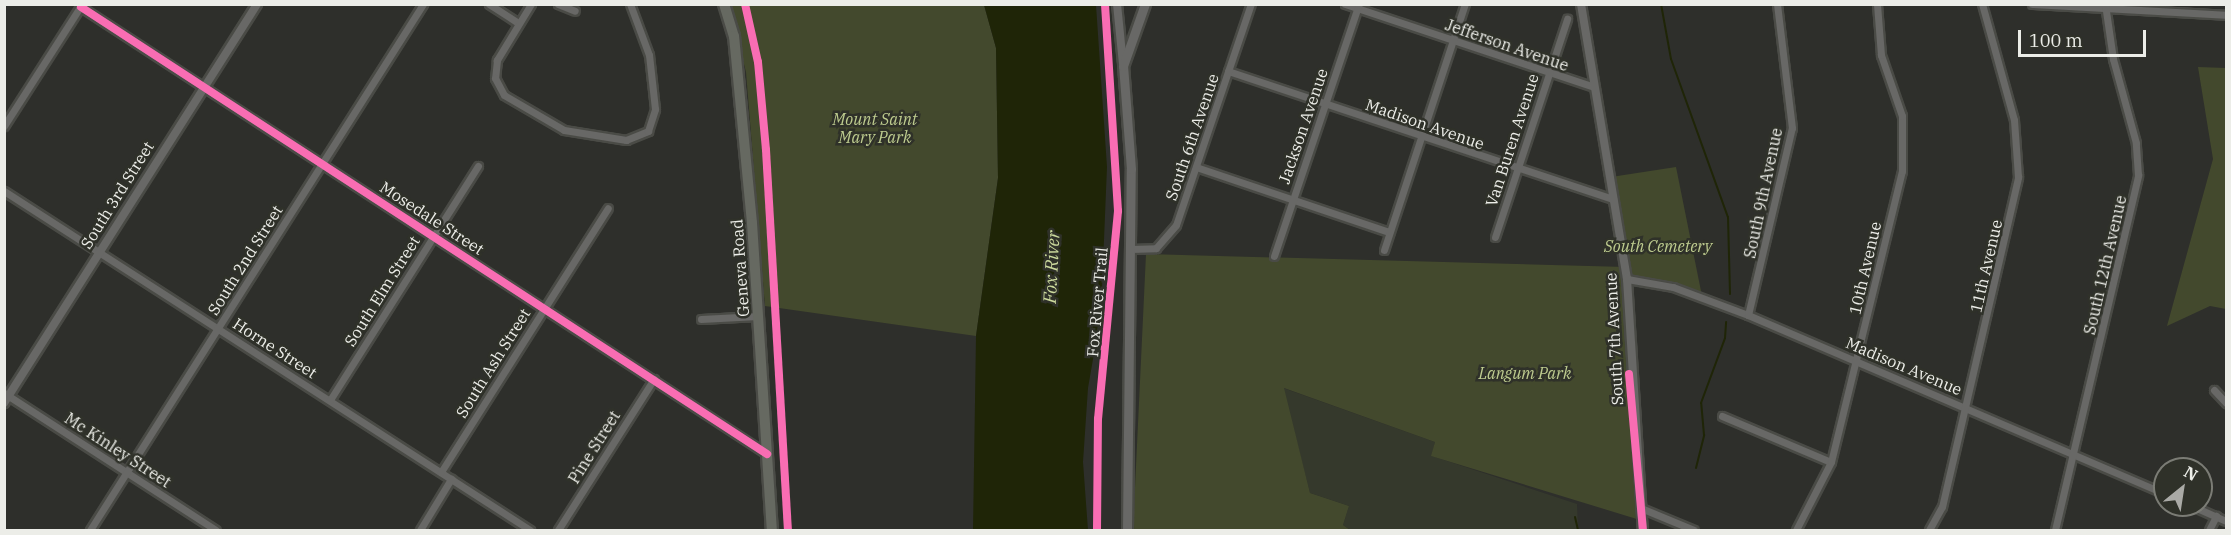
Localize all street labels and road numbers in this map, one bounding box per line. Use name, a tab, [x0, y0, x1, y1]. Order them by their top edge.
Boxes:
street label: Jefferson Avenue	[1443, 15, 1571, 75]
street label: Jackson Avenue	[1274, 66, 1332, 186]
street label: South 6th Avenue	[1161, 71, 1223, 203]
street label: Van Buren Avenue	[1481, 71, 1543, 209]
street label: Madison Avenue	[1363, 95, 1487, 153]
street label: South 9th Avenue	[1740, 126, 1786, 260]
street label: South 3rd Street	[76, 138, 158, 252]
street label: Mosedale Street	[376, 177, 488, 259]
street label: South 12th Avenue	[2080, 193, 2130, 337]
street label: South 2nd Street	[204, 202, 286, 318]
street label: 11th Avenue	[1966, 218, 2006, 314]
street label: Geneva Road	[727, 219, 753, 317]
street label: 10th Avenue	[1845, 220, 1885, 316]
street label: South Elm Street	[340, 232, 424, 350]
street label: Fox River Trail	[1083, 246, 1111, 358]
street label: South 7th Avenue	[1601, 272, 1627, 406]
street label: South Ash Street	[452, 305, 534, 421]
street label: Horne Street	[229, 314, 321, 382]
street label: Madison Avenue	[1843, 333, 1965, 399]
street label: Pine Street	[564, 407, 624, 487]
street label: Mc Kinley Street	[61, 408, 175, 492]

